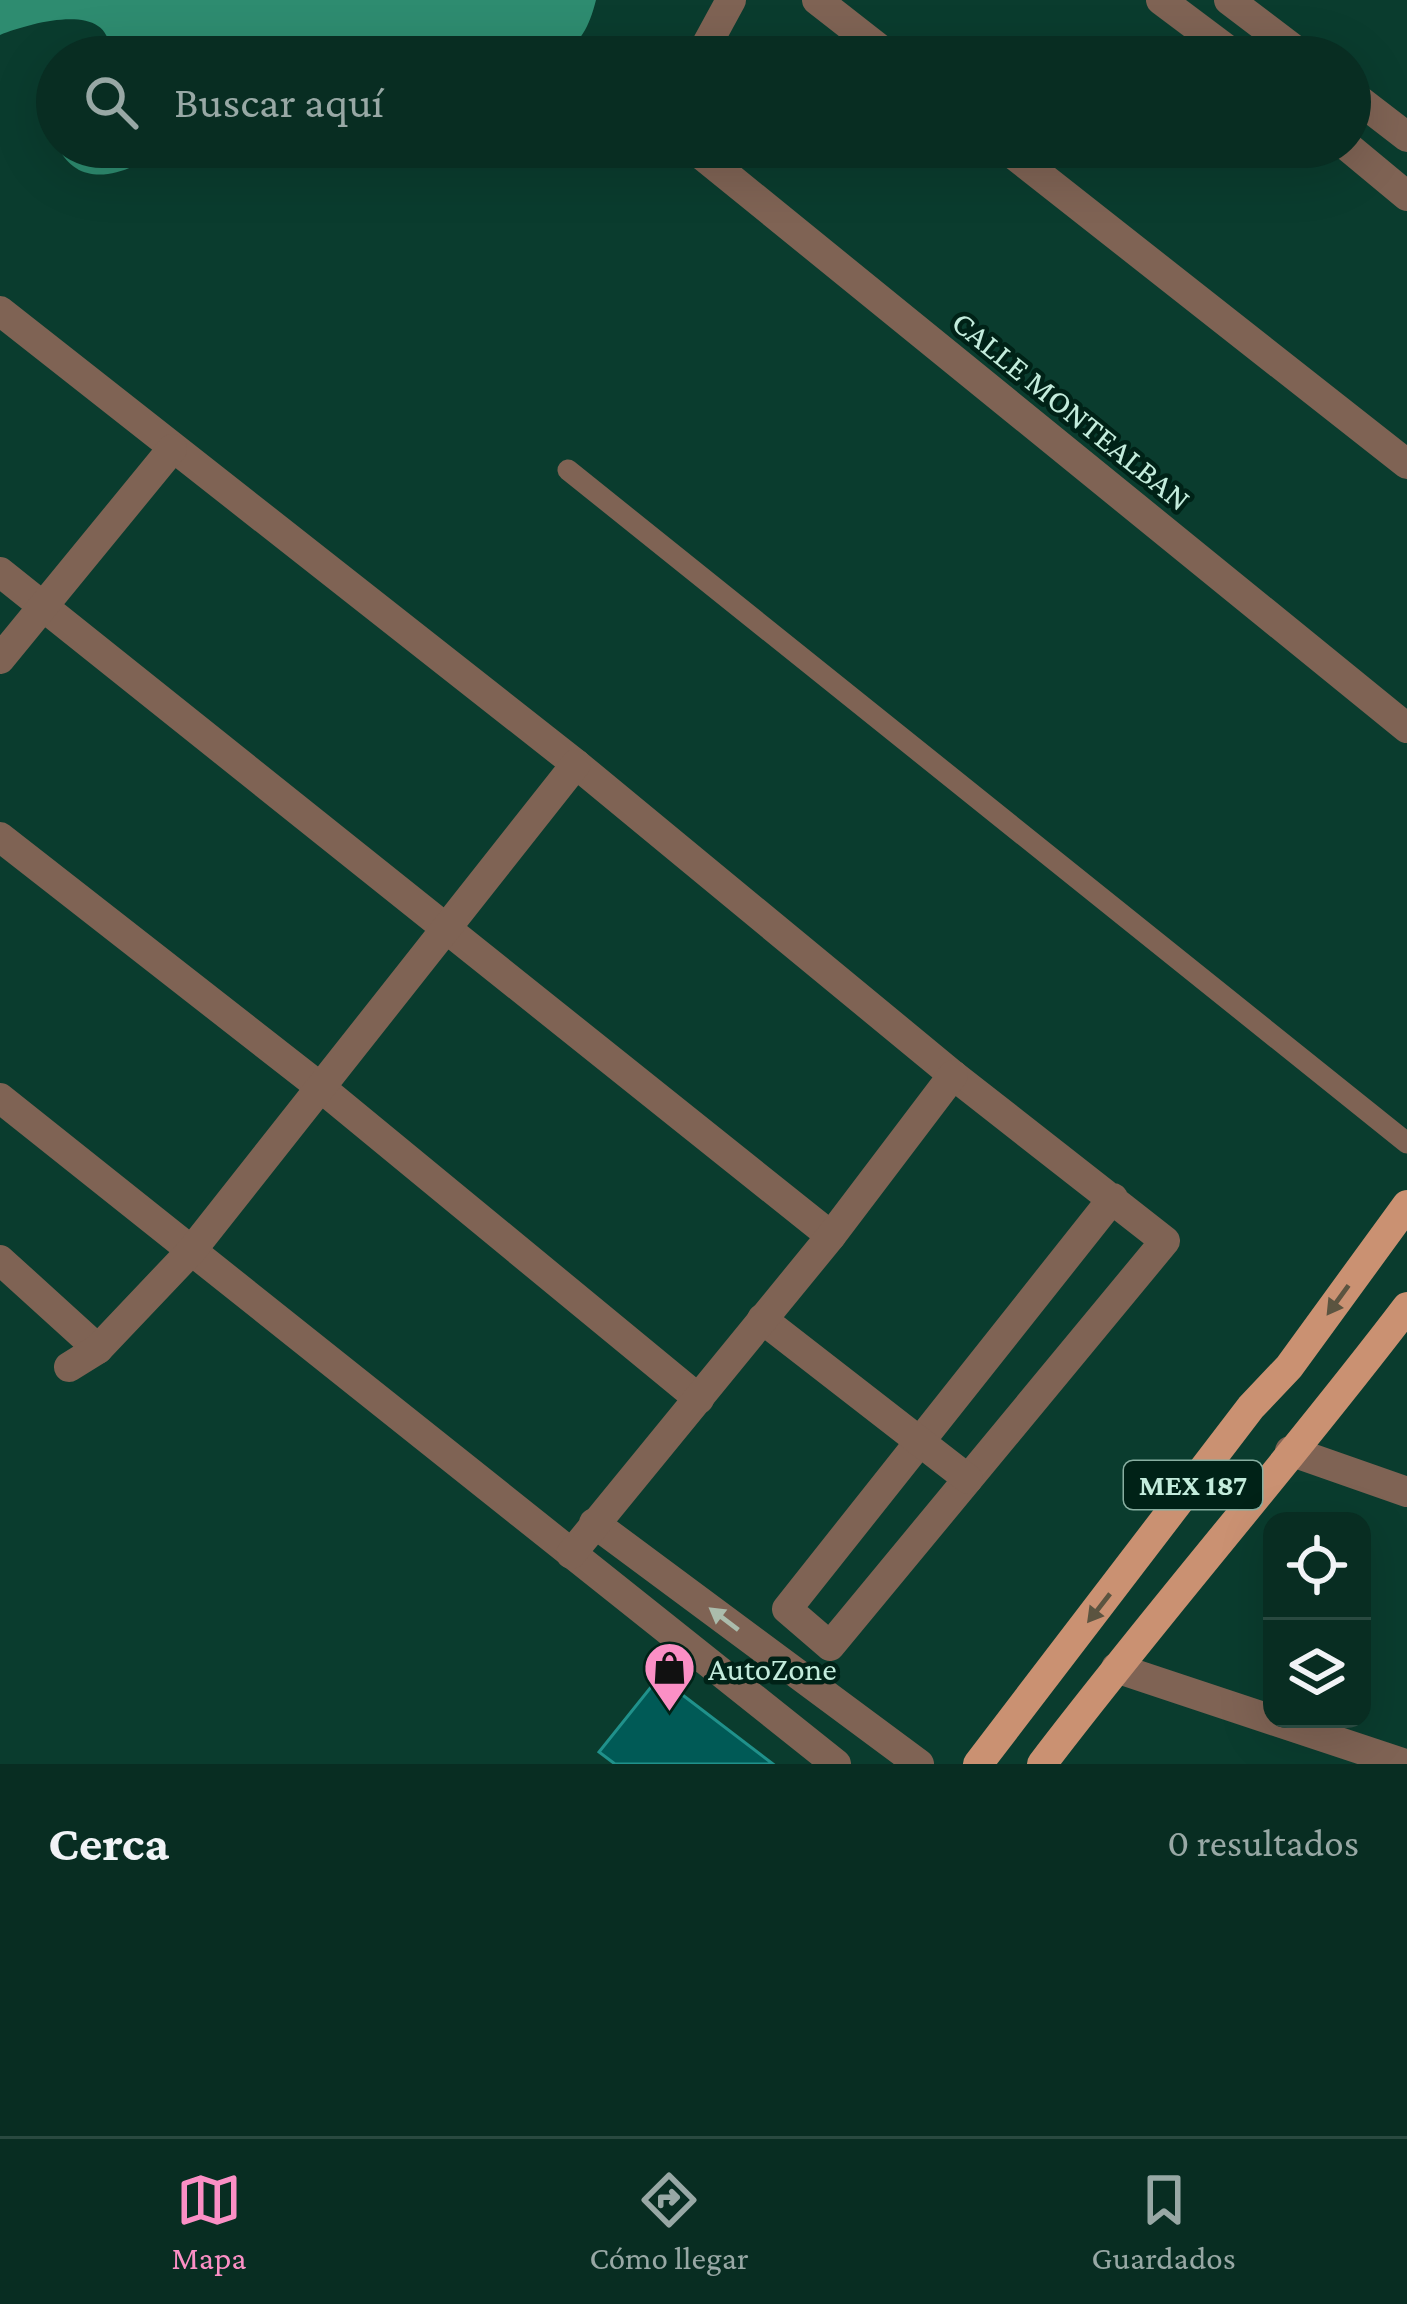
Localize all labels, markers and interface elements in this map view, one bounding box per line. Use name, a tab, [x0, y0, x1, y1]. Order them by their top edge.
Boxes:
search box	[36, 36, 1371, 168]
icon: search	[78, 69, 144, 135]
text: Buscar aquí	[174, 77, 384, 127]
street label: CALLE MONTEALBAN	[945, 303, 1198, 518]
one-way arrow	[1327, 1284, 1350, 1316]
road number: MEX 187	[1124, 1461, 1262, 1509]
map controls	[1263, 1512, 1371, 1728]
button: locate	[1263, 1512, 1371, 1620]
one-way arrow	[1087, 1592, 1112, 1623]
one-way arrow	[708, 1608, 740, 1632]
button: layers	[1263, 1620, 1371, 1728]
shop icon: AutoZone	[641, 1640, 697, 1714]
place label: AutoZone	[708, 1650, 837, 1687]
text: Cerca	[48, 1814, 169, 1871]
text: 0 resultados	[1167, 1821, 1359, 1864]
tab: Mapa	[171, 2167, 247, 2276]
tab: Cómo llegar	[589, 2167, 749, 2276]
tab: Guardados	[1092, 2167, 1236, 2276]

